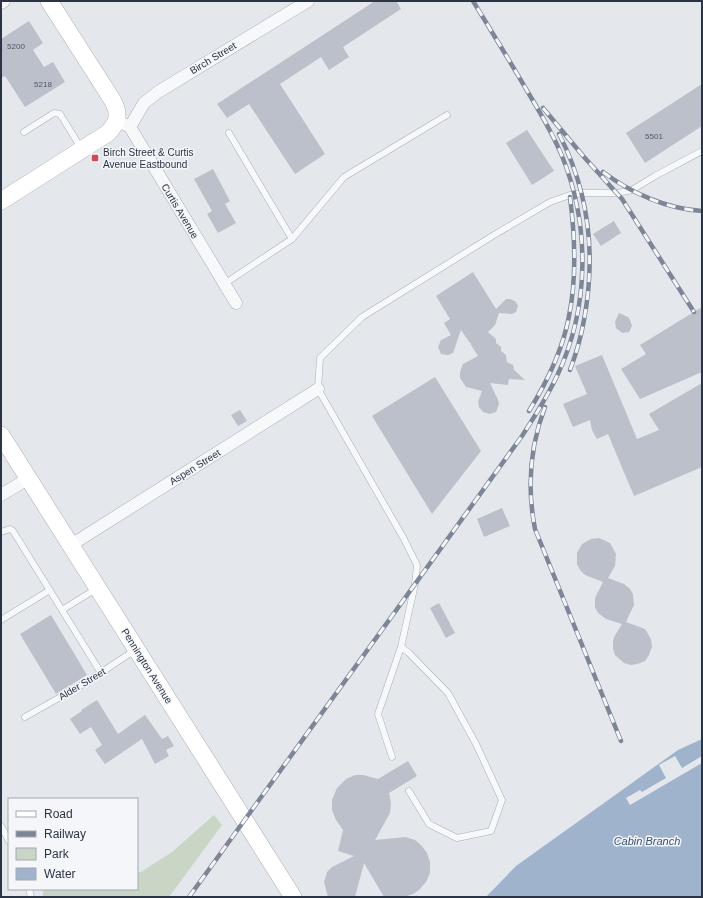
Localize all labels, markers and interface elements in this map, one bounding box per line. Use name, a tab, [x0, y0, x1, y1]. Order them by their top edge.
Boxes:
street label: Birch Street	[188, 40, 238, 76]
house number: 5200	[7, 42, 25, 51]
house number: 5218	[34, 80, 52, 89]
house number: 5501	[645, 132, 663, 141]
place label: Birch Street & Curtis Avenue Eastbound	[103, 147, 194, 170]
marker: Birch Street & Curtis Avenue Eastbound	[90, 153, 100, 163]
street label: Curtis Avenue	[159, 182, 201, 241]
street label: Aspen Street	[168, 447, 223, 487]
street label: Pennington Avenue	[119, 626, 175, 706]
street label: Alder Street	[57, 666, 108, 702]
legend	[8, 798, 138, 890]
text: Road	[44, 807, 73, 821]
text: Railway	[44, 827, 86, 841]
water label: Cabin Branch	[614, 835, 680, 847]
text: Park	[44, 847, 70, 861]
text: Water	[44, 867, 76, 881]

